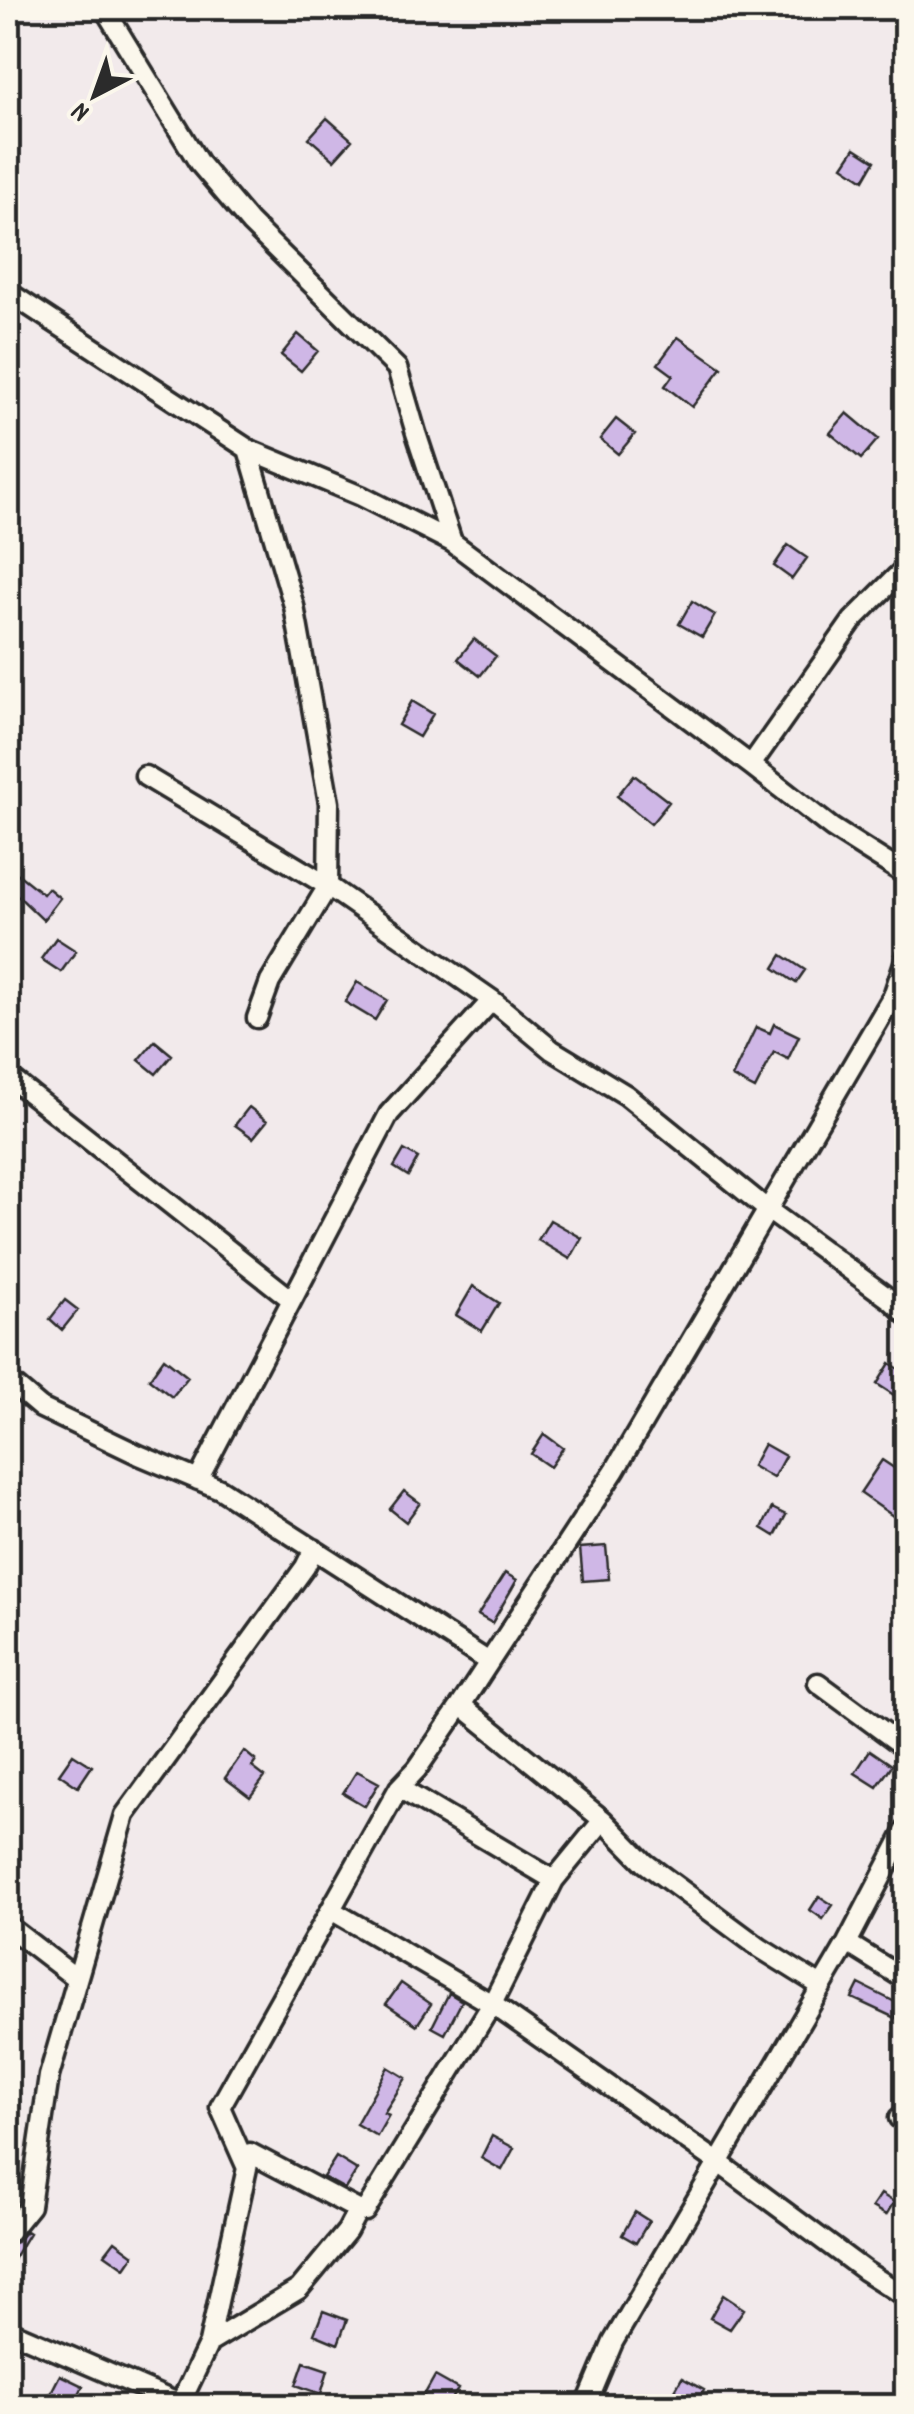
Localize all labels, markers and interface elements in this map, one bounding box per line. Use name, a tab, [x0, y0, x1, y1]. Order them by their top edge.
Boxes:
north arrow	[45, 45, 145, 145]
text: N	[64, 90, 100, 130]

